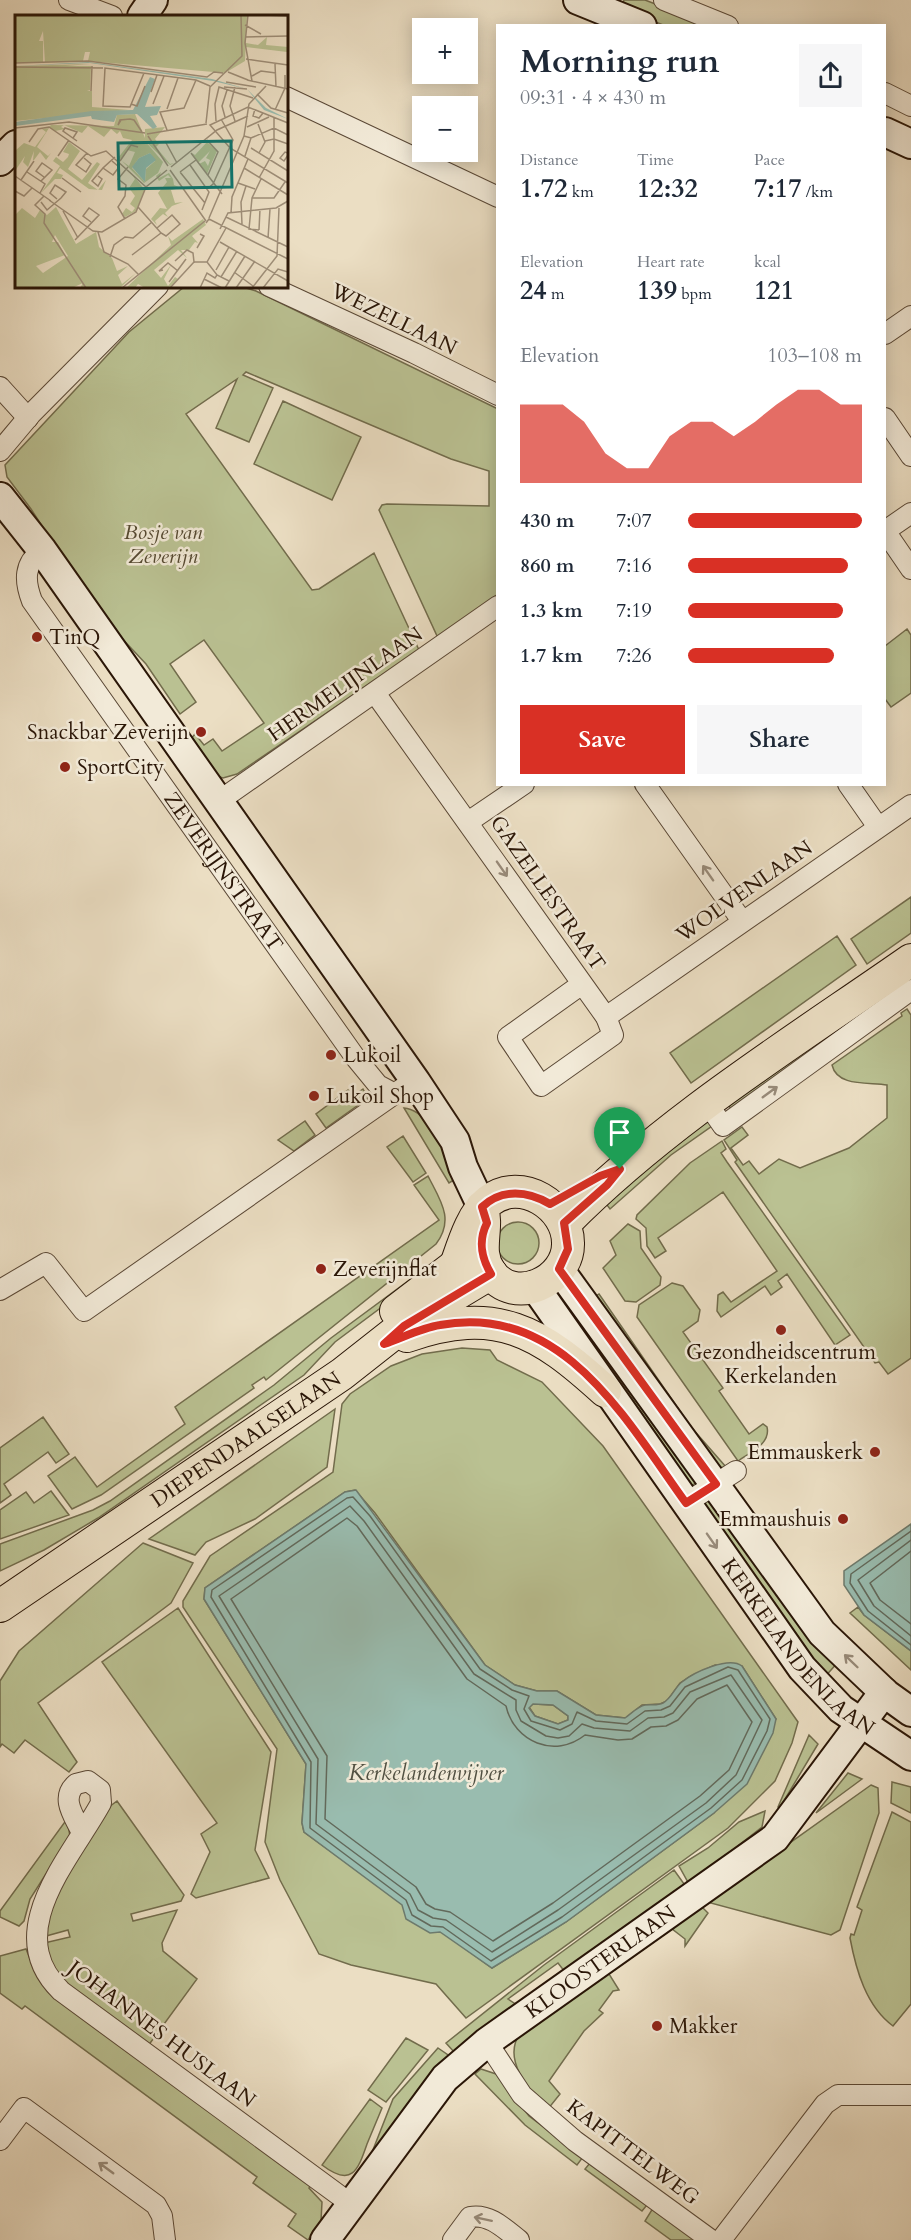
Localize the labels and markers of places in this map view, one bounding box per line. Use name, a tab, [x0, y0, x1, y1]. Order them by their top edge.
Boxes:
place label: TinQ	[49, 623, 100, 652]
marker: TinQ	[30, 630, 44, 644]
place label: Snackbar Zeverijn	[27, 718, 189, 747]
marker: Snackbar Zeverijn	[194, 725, 208, 739]
place label: SportCity	[77, 753, 164, 782]
marker: SportCity	[58, 760, 72, 774]
place label: Lukoil	[343, 1041, 401, 1070]
marker: Lukoil	[324, 1048, 338, 1062]
place label: Lukoil Shop	[326, 1082, 434, 1111]
marker: Lukoil Shop	[307, 1089, 321, 1103]
pin	[594, 1107, 645, 1169]
place label: Zeverijnflat	[333, 1255, 437, 1284]
marker: Zeverijnflat	[314, 1262, 328, 1276]
marker: Gezondheidscentrum Kerkelanden	[774, 1323, 788, 1337]
place label: Gezondheidscentrum Kerkelanden	[686, 1338, 876, 1391]
place label: Emmauskerk	[747, 1438, 864, 1467]
marker: Emmauskerk	[868, 1445, 882, 1459]
place label: Emmaushuis	[719, 1505, 831, 1534]
marker: Emmaushuis	[836, 1512, 850, 1526]
place label: Makker	[669, 2012, 738, 2041]
marker: Makker	[650, 2019, 664, 2033]

